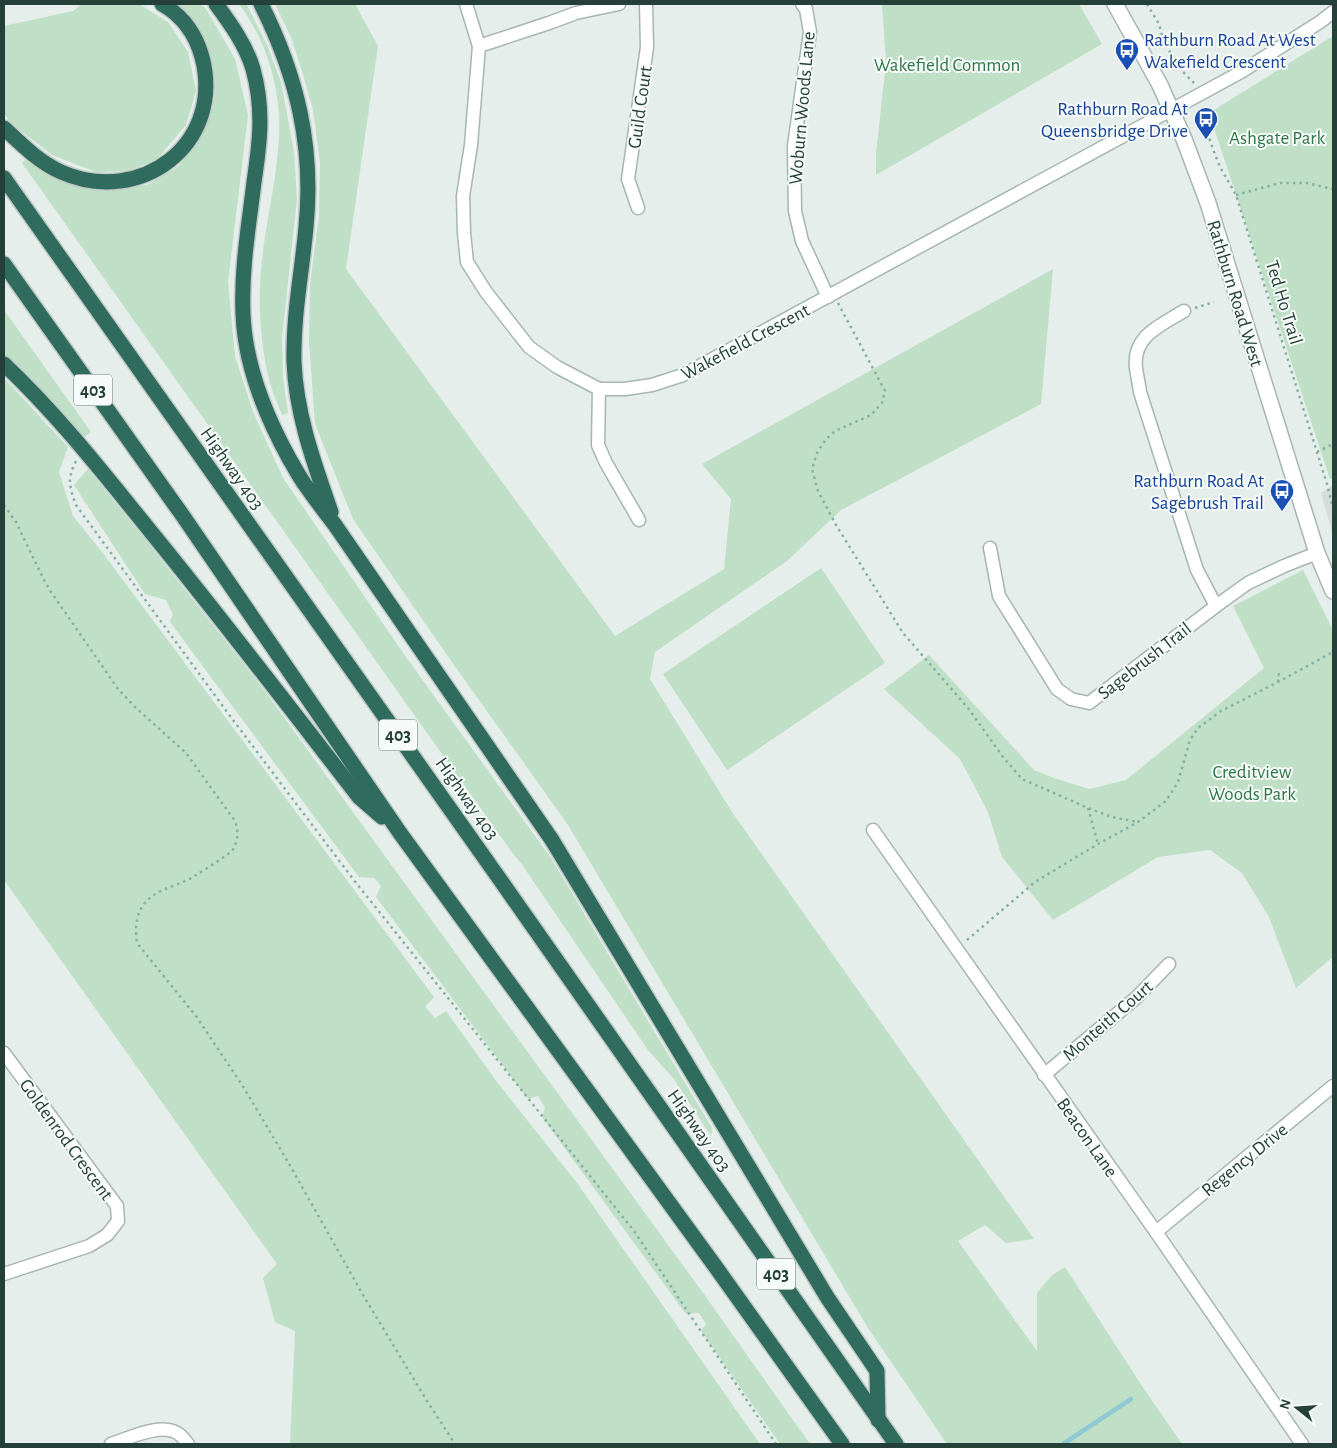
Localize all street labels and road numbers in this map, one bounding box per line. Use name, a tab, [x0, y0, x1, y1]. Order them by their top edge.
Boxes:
street label: Woburn Woods Lane	[786, 31, 819, 185]
street label: Guild Court	[625, 65, 656, 150]
street label: Rathburn Road West	[1203, 218, 1266, 369]
street label: Ted Ho Trail	[1262, 258, 1305, 347]
street label: Wakefield Crescent	[678, 301, 813, 384]
road number: 403	[74, 374, 112, 406]
street label: Highway 403	[197, 424, 267, 513]
street label: Sagebrush Trail	[1095, 619, 1195, 703]
road number: 403	[379, 720, 417, 750]
street label: Highway 403	[432, 754, 502, 843]
street label: Monteith Court	[1059, 977, 1157, 1065]
street label: Goldenrod Crescent	[15, 1076, 116, 1204]
street label: Highway 403	[664, 1086, 734, 1175]
street label: Beacon Lane	[1053, 1095, 1121, 1181]
street label: Regency Drive	[1198, 1120, 1291, 1200]
road number: 403	[757, 1258, 795, 1290]

